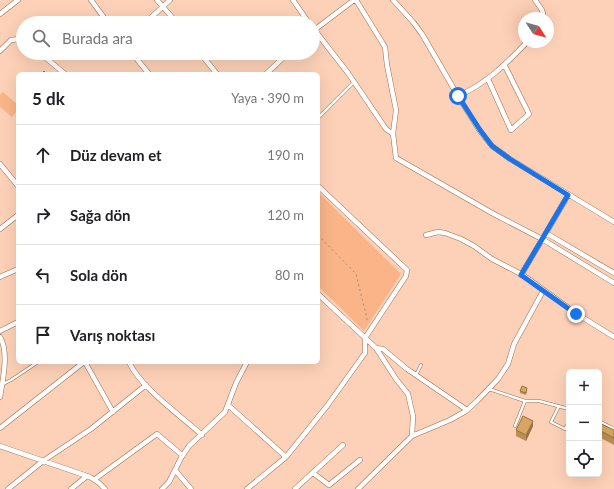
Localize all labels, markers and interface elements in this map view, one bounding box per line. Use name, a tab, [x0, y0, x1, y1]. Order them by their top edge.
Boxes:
north arrow	[518, 12, 554, 48]
search box	[16, 16, 320, 60]
icon: search	[30, 27, 52, 49]
text: Burada ara	[62, 29, 133, 47]
route start	[449, 87, 467, 105]
text: 5 dk	[32, 88, 65, 109]
text: Yaya · 390 m	[231, 90, 304, 106]
icon: ahead	[32, 144, 54, 166]
text: Düz devam et	[70, 146, 162, 164]
text: 190 m	[267, 147, 304, 163]
icon: right	[32, 204, 54, 226]
text: Sağa dön	[70, 206, 131, 224]
text: 120 m	[267, 207, 304, 223]
icon: left	[32, 264, 54, 286]
text: Sola dön	[70, 266, 127, 284]
text: 80 m	[275, 267, 304, 283]
route end	[567, 305, 585, 323]
icon: arrive	[32, 324, 54, 346]
text: Varış noktası	[70, 326, 155, 344]
map controls	[566, 369, 602, 477]
button: +	[566, 369, 602, 405]
button: −	[566, 405, 602, 441]
button: locate	[566, 441, 602, 477]

